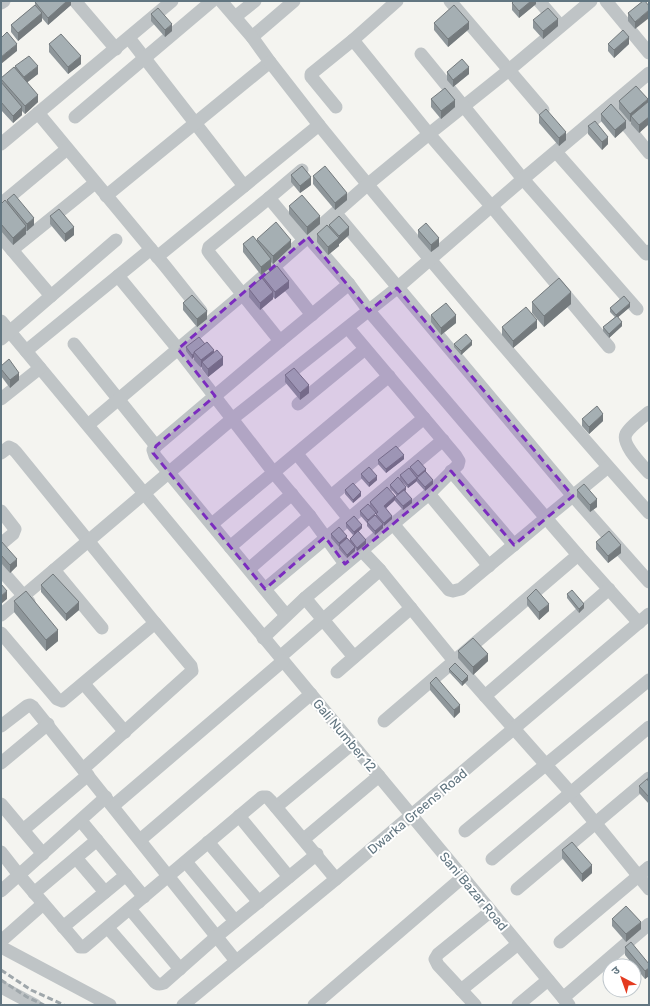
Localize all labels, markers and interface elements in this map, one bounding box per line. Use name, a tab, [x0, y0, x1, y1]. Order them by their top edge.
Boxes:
street label: Gali Number 12	[310, 696, 379, 775]
street label: Dwarka Greens Road	[365, 765, 470, 857]
street label: Sani Bazar Road	[436, 849, 511, 934]
north arrow	[602, 958, 642, 998]
text: उ	[609, 963, 623, 978]

